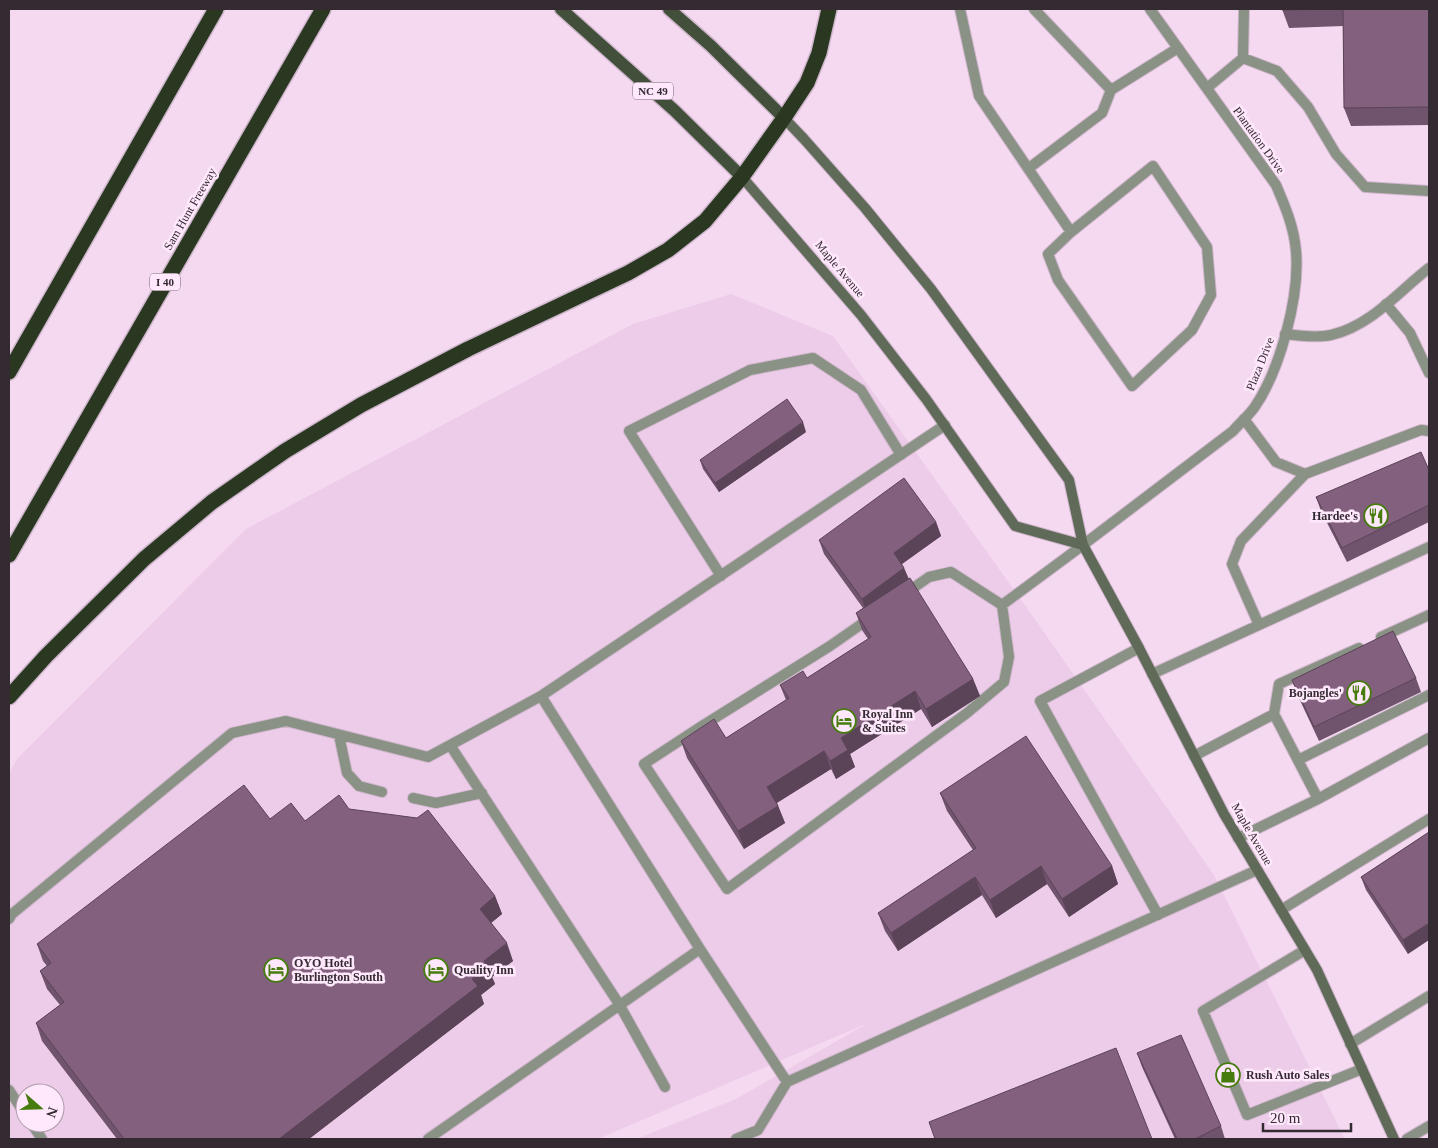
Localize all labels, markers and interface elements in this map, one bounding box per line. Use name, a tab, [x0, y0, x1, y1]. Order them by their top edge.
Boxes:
road number: NC 49	[633, 82, 673, 100]
street label: Plantation Drive	[1230, 104, 1288, 176]
street label: Sam Hunt Freeway	[161, 165, 219, 253]
street label: Maple Avenue	[812, 238, 868, 300]
road number: I 40	[150, 274, 180, 290]
street label: Plaza Drive	[1243, 335, 1277, 393]
restaurant icon: Hardee's	[1363, 503, 1389, 529]
place label: Hardee's	[1312, 509, 1358, 523]
restaurant icon: Bojangles'	[1346, 680, 1372, 706]
place label: Bojangles'	[1289, 686, 1342, 700]
place label: Royal Inn & Suites	[862, 707, 913, 735]
hotel icon: Royal Inn & Suites	[831, 708, 857, 734]
street label: Maple Avenue	[1229, 800, 1275, 868]
place label: OYO Hotel Burlington South	[294, 956, 383, 984]
hotel icon: OYO Hotel Burlington South	[263, 957, 289, 983]
hotel icon: Quality Inn	[423, 957, 449, 983]
place label: Quality Inn	[454, 963, 514, 977]
shop icon: Rush Auto Sales	[1215, 1062, 1241, 1088]
place label: Rush Auto Sales	[1246, 1068, 1330, 1082]
north arrow	[15, 1083, 65, 1133]
scale bar	[1263, 1100, 1350, 1132]
text: N	[43, 1105, 61, 1120]
text: 20 m	[1270, 1110, 1301, 1126]

